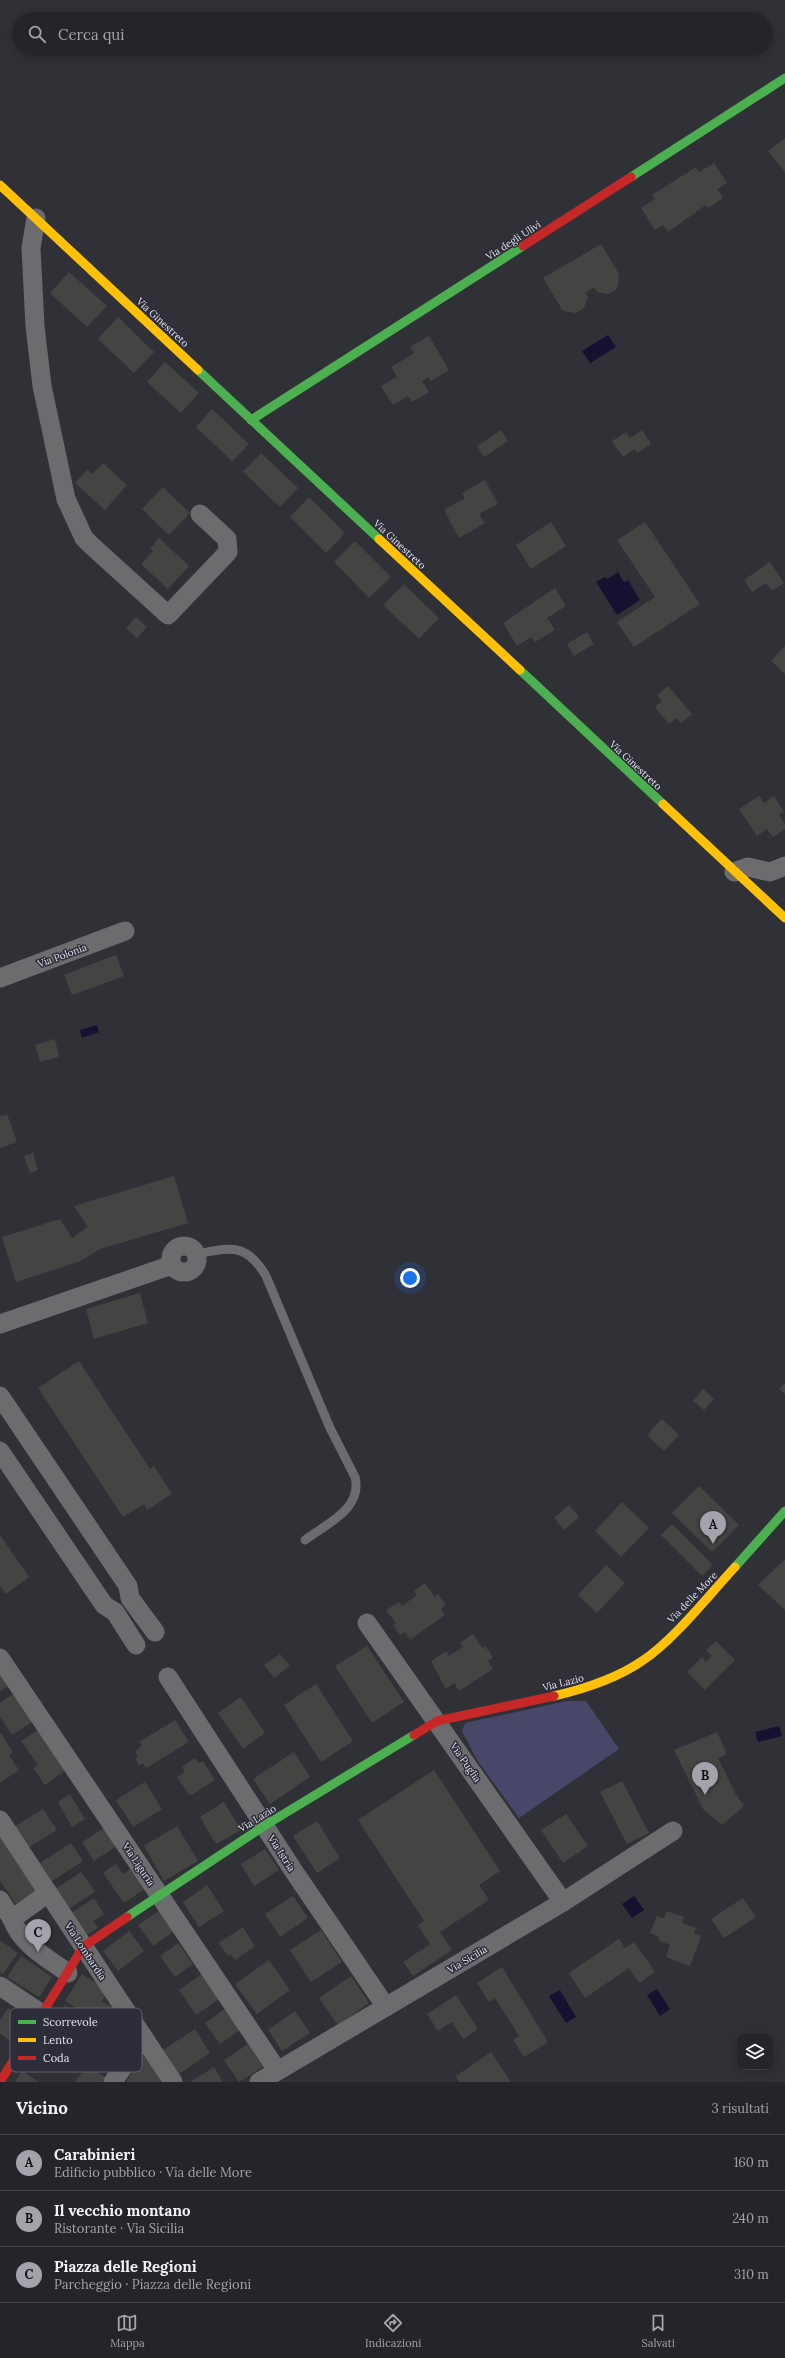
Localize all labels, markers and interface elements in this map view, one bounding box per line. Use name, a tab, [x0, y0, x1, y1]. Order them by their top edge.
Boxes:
search box	[12, 12, 773, 56]
icon: search	[26, 23, 48, 45]
text: Cerca qui	[58, 25, 124, 44]
street label: Via degli Ulivi	[482, 218, 543, 264]
street label: Via Ginestreto	[133, 294, 192, 350]
street label: Via Ginestreto	[370, 516, 429, 572]
street label: Via Ginestreto	[606, 737, 665, 793]
street label: Via Polonia	[35, 941, 89, 971]
your location	[400, 1268, 420, 1288]
pin: A	[700, 1511, 726, 1544]
street label: Via delle More	[664, 1568, 721, 1627]
street label: Via Lazio	[540, 1671, 585, 1694]
street label: Via Puglia	[447, 1739, 484, 1785]
pin: B	[692, 1762, 718, 1795]
street label: Via Lazio	[235, 1802, 279, 1836]
street label: Via Istria	[264, 1832, 298, 1874]
street label: Via Liguria	[119, 1839, 158, 1888]
pin: C	[25, 1919, 51, 1952]
street label: Via Lombardia	[61, 1919, 109, 1983]
street label: Via Sicilia	[444, 1942, 490, 1977]
legend	[10, 2008, 142, 2072]
text: Scorrevole	[43, 2015, 98, 2029]
text: Lento	[43, 2033, 73, 2047]
map controls	[737, 2034, 773, 2070]
button: layers	[737, 2034, 773, 2070]
text: Coda	[43, 2051, 70, 2065]
text: Vicino	[16, 2097, 68, 2119]
text: 3 risultati	[711, 2100, 769, 2117]
text: Carabinieri	[54, 2145, 135, 2164]
text: A	[25, 2154, 33, 2171]
text: 160 m	[734, 2154, 769, 2171]
text: Edificio pubblico · Via delle More	[54, 2164, 252, 2181]
text: Il vecchio montano	[54, 2201, 190, 2220]
text: B	[25, 2210, 33, 2227]
text: 240 m	[732, 2210, 769, 2227]
text: Ristorante · Via Sicilia	[54, 2220, 184, 2237]
text: Piazza delle Regioni	[54, 2257, 197, 2276]
text: C	[25, 2266, 33, 2283]
text: 310 m	[734, 2266, 769, 2283]
text: Parcheggio · Piazza delle Regioni	[54, 2276, 251, 2293]
tab: Mappa	[110, 2312, 145, 2350]
tab: Indicazioni	[365, 2312, 421, 2350]
tab: Salvati	[642, 2312, 675, 2350]

